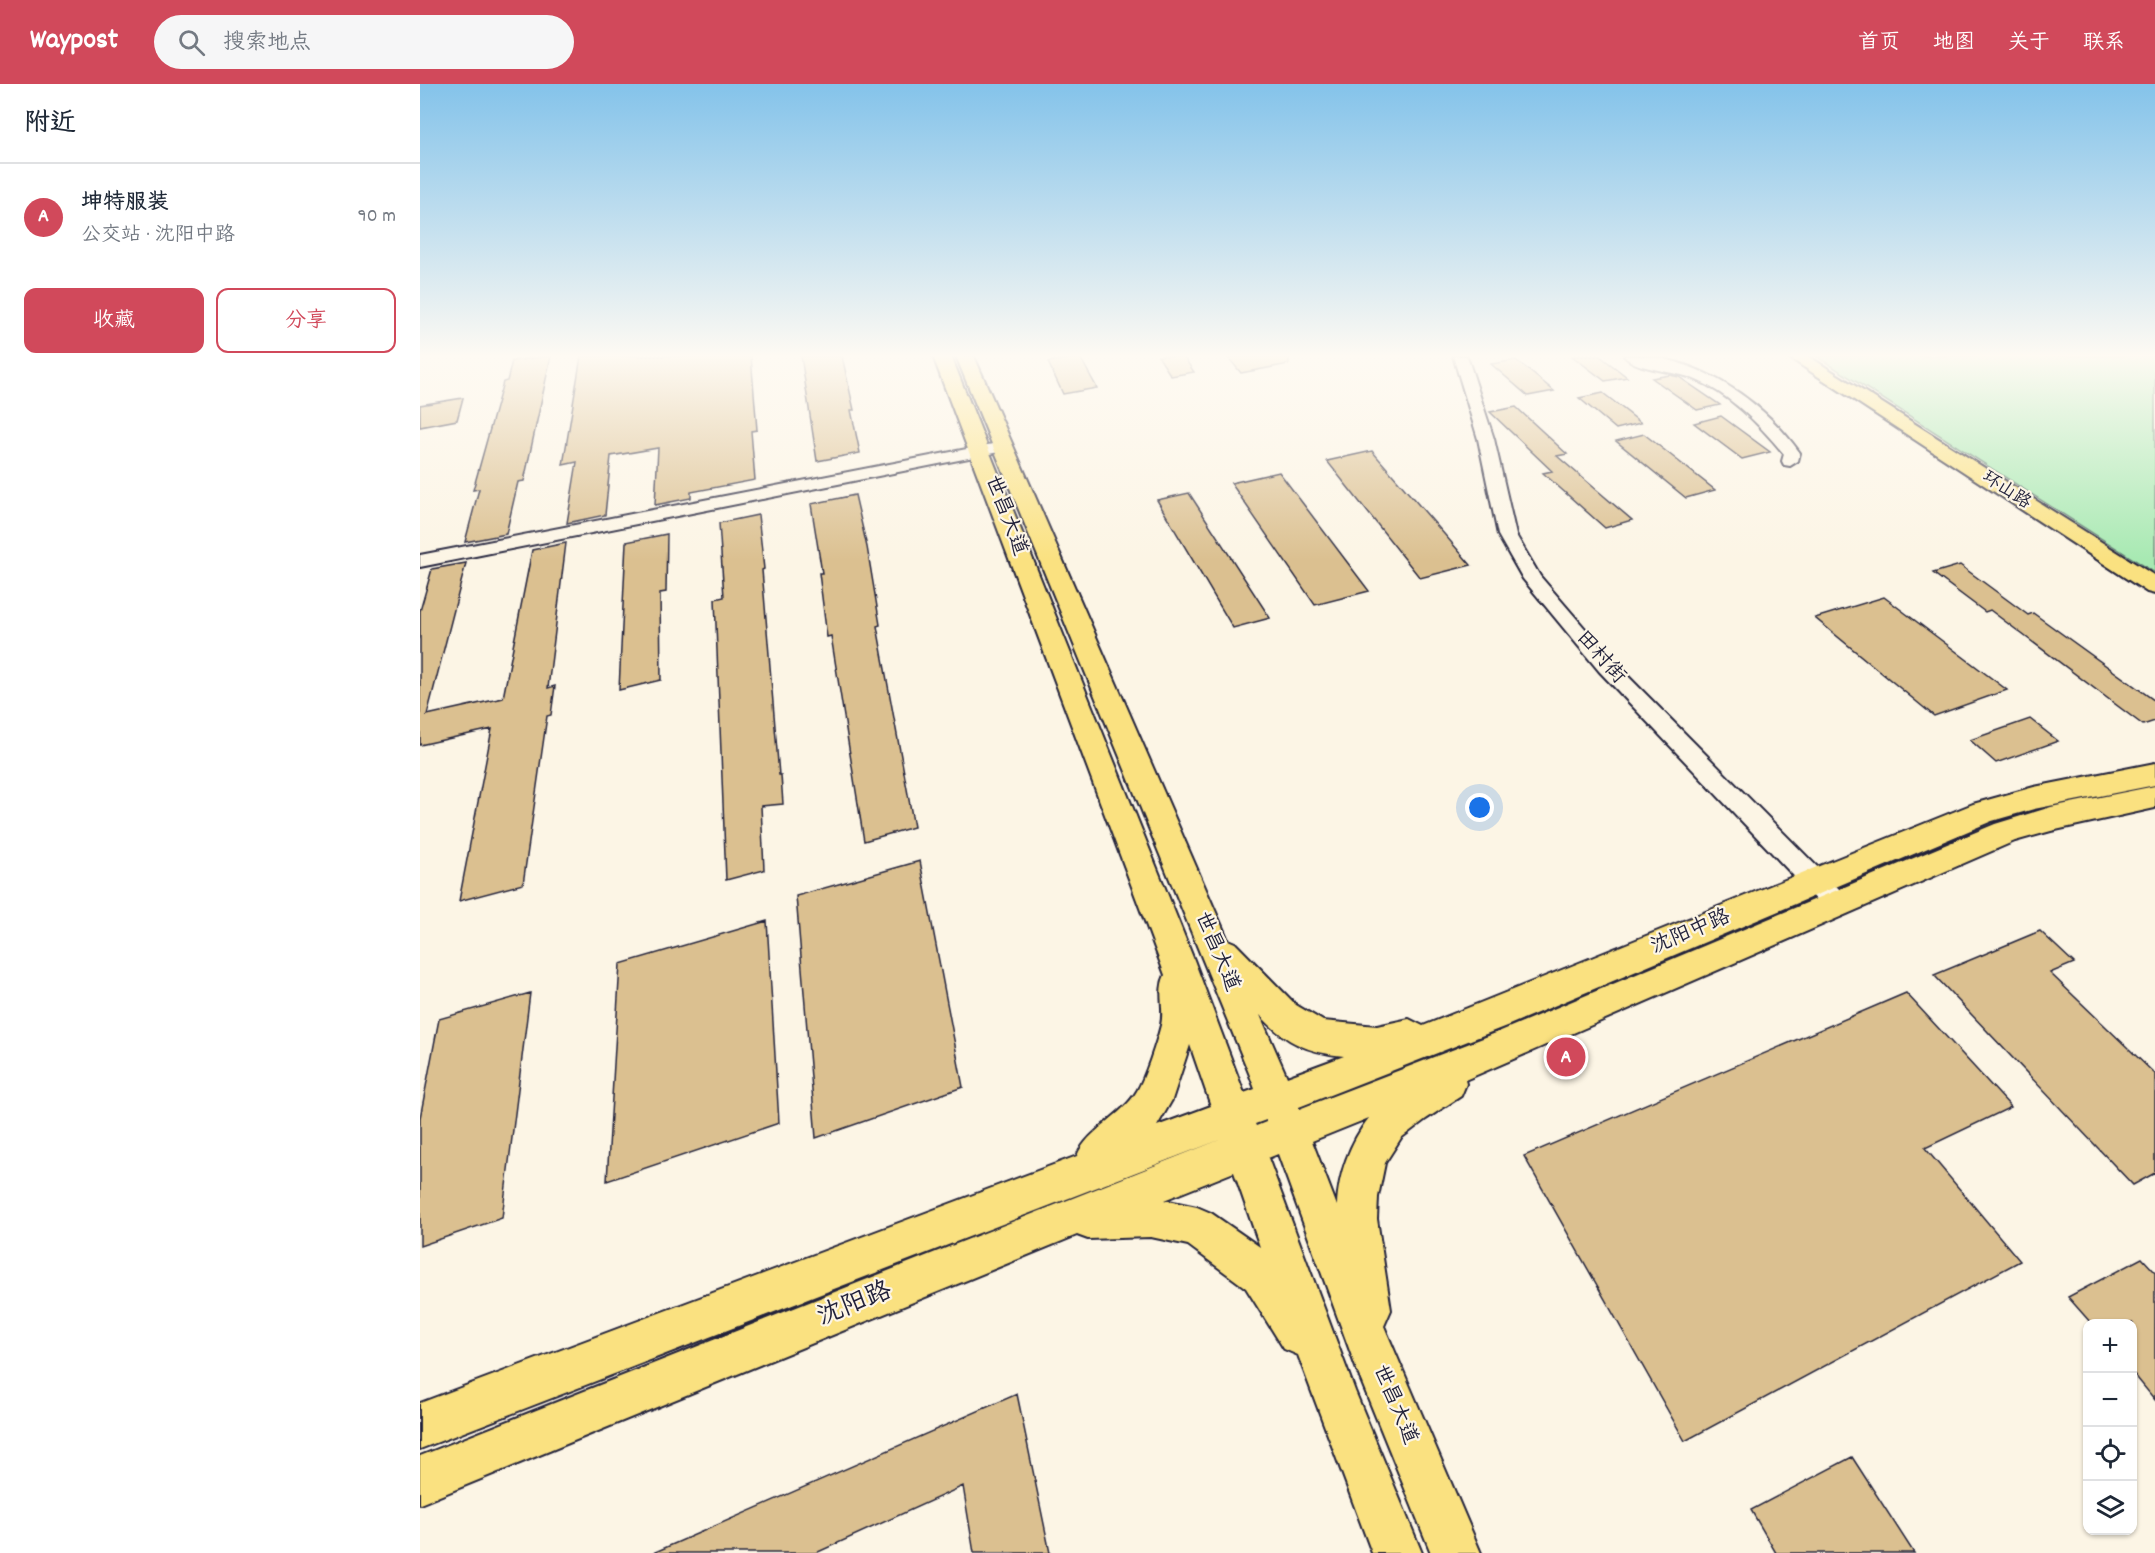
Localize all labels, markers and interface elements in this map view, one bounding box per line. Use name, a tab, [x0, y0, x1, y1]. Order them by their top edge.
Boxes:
search box	[154, 15, 574, 69]
text: Waypost	[30, 22, 118, 62]
icon: search	[175, 26, 208, 59]
text: 搜索地点	[223, 28, 311, 59]
text: 首页	[1858, 29, 1900, 59]
text: 地图	[1933, 29, 1975, 59]
text: 关于	[2008, 29, 2050, 59]
text: 联系	[2083, 29, 2125, 59]
text: 附近	[24, 106, 76, 143]
text: 坤特服装	[81, 188, 169, 219]
text: A	[38, 203, 49, 231]
text: 90 m	[358, 203, 396, 231]
text: 公交站 · 沈阳中路	[81, 222, 235, 250]
button: 收藏	[24, 288, 204, 353]
button: 分享	[216, 288, 396, 353]
street label: 环山路	[1977, 466, 2035, 516]
street label: 世昌大道	[976, 471, 1034, 561]
street label: 田村街	[1568, 625, 1632, 691]
your location	[1465, 793, 1494, 822]
street label: 沈阳中路	[1646, 903, 1736, 963]
street label: 世昌大道	[1186, 907, 1246, 997]
pin: A	[1546, 1034, 1586, 1080]
street label: 沈阳路	[812, 1273, 898, 1337]
map controls	[2083, 1319, 2137, 1535]
button: +	[2083, 1319, 2137, 1373]
street label: 世昌大道	[1364, 1360, 1424, 1450]
button: −	[2083, 1373, 2137, 1427]
button: locate	[2083, 1427, 2137, 1481]
button: layers	[2083, 1481, 2137, 1535]

